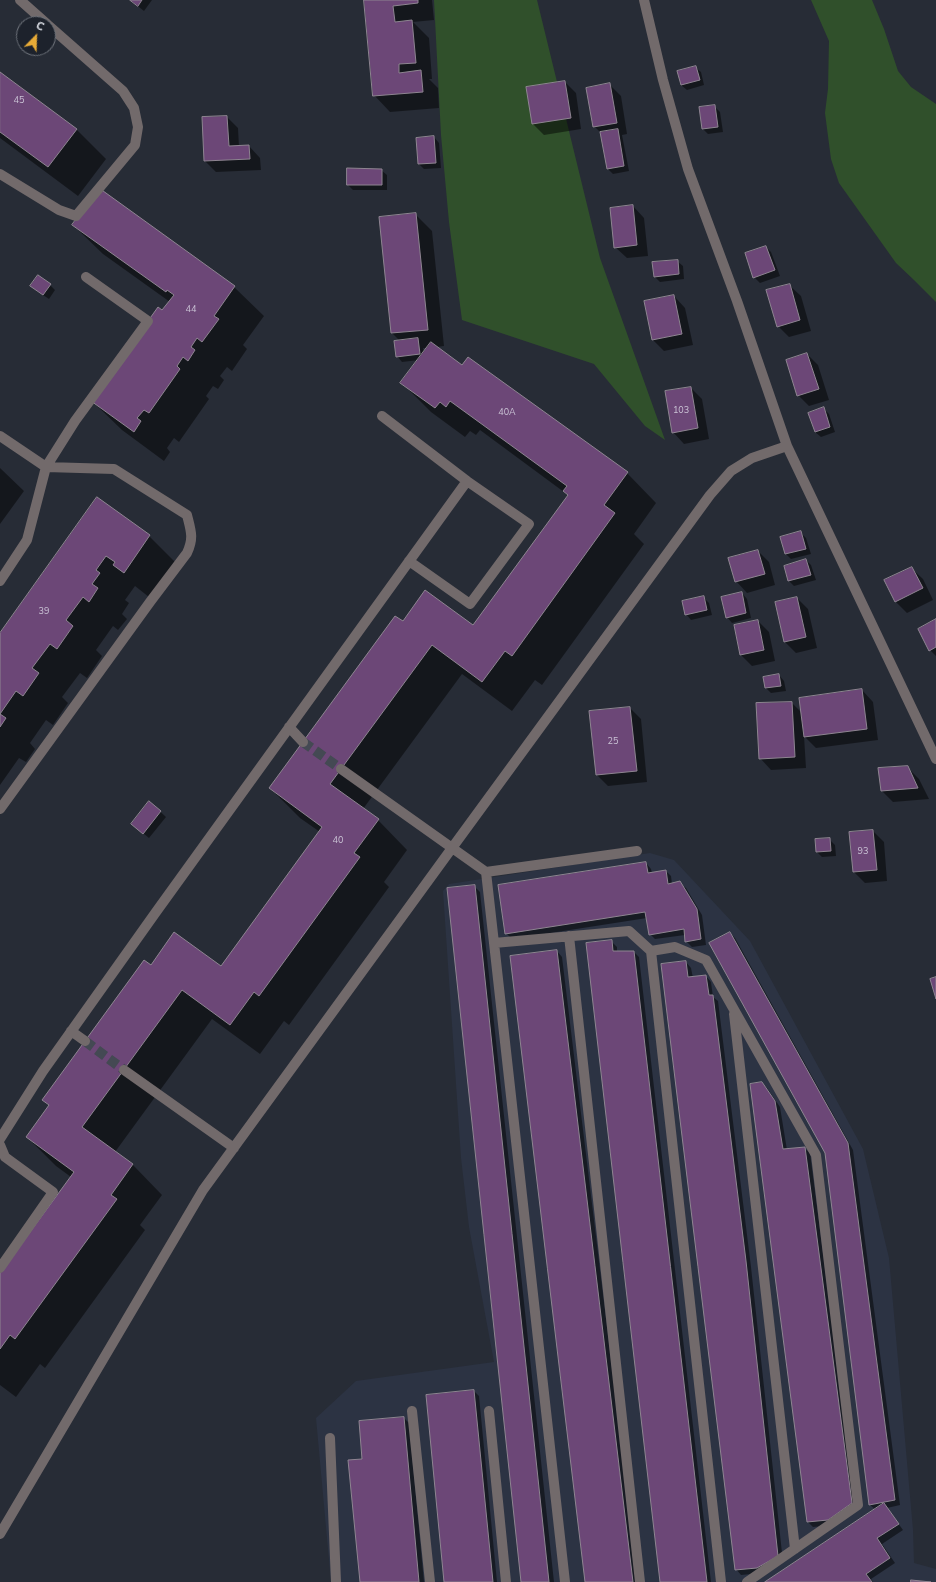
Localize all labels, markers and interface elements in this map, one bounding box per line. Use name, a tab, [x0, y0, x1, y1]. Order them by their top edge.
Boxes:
north arrow	[16, 16, 56, 56]
text: С	[34, 18, 46, 34]
house number: 45	[14, 95, 24, 105]
house number: 44	[186, 304, 196, 314]
house number: 103	[673, 405, 689, 415]
house number: 40А	[498, 407, 516, 417]
house number: 39	[39, 606, 49, 616]
house number: 25	[608, 736, 618, 746]
house number: 40	[333, 835, 343, 845]
house number: 93	[858, 846, 868, 856]

